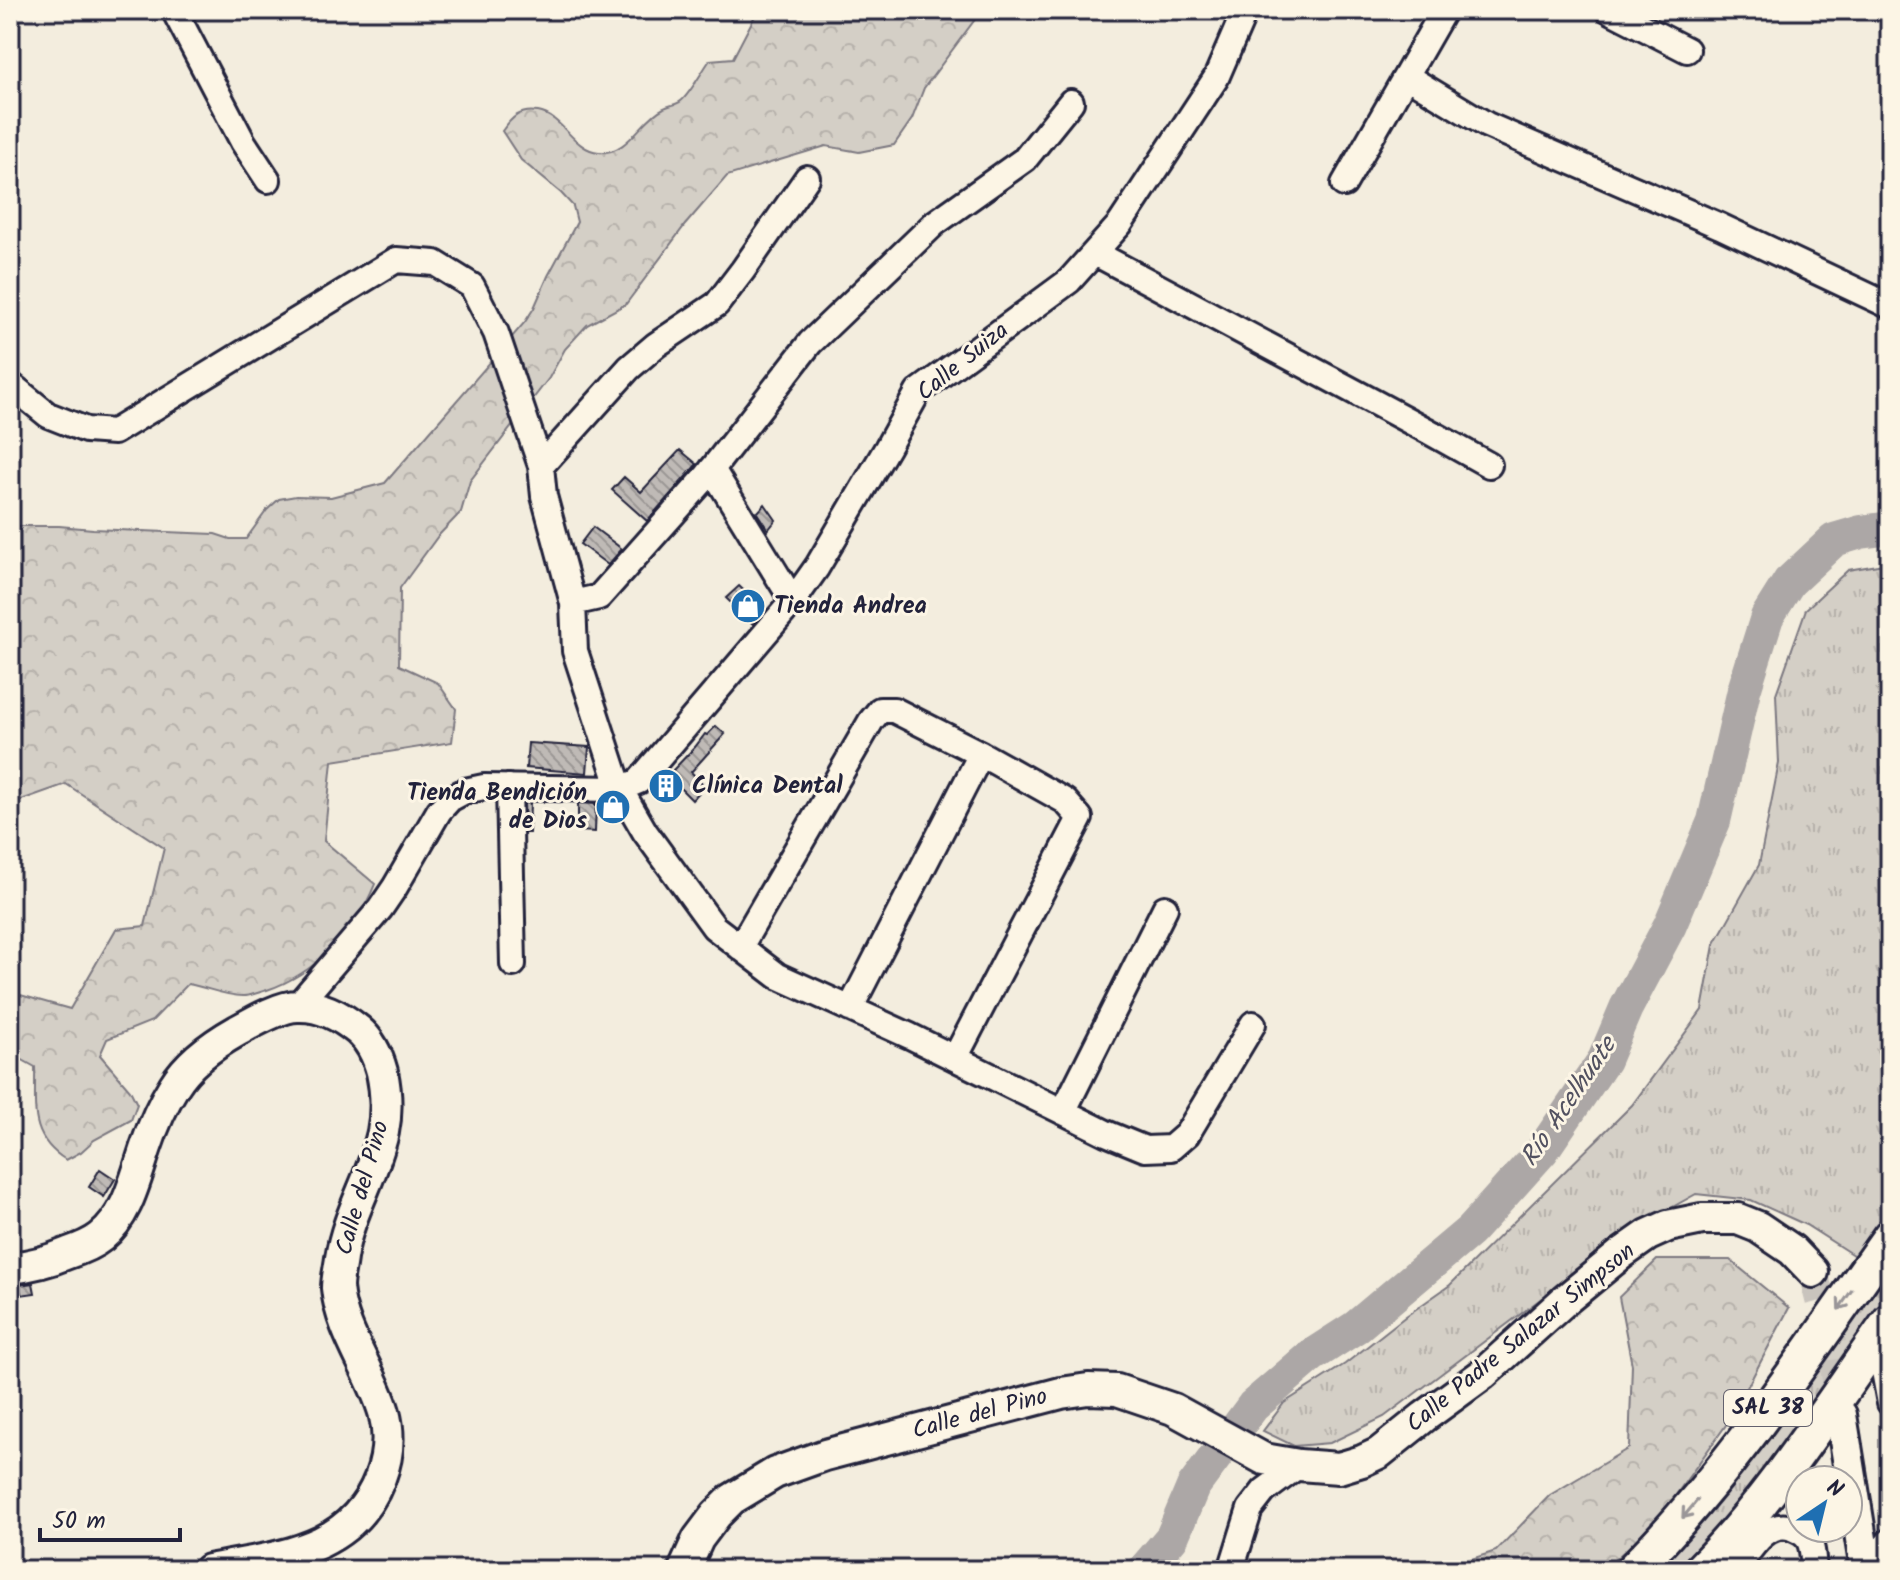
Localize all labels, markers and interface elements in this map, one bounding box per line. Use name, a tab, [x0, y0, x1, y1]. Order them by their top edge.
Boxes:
street label: Calle Suiza	[908, 312, 1018, 412]
shop icon: Tienda Andrea	[729, 587, 767, 625]
place label: Tienda Andrea	[774, 587, 927, 626]
building icon: Clínica Dental	[647, 767, 685, 805]
place label: Clínica Dental	[692, 767, 843, 806]
place label: Tienda Bendición de Dios	[407, 774, 587, 841]
shop icon: Tienda Bendición de Dios	[594, 788, 632, 826]
water label: Río Acelhuate	[1510, 1026, 1629, 1176]
street label: Calle del Pino	[325, 1116, 401, 1260]
street label: Calle Padre Salazar Simpson	[1398, 1233, 1644, 1443]
one-way arrow	[1837, 1289, 1853, 1311]
street label: Calle del Pino	[908, 1377, 1052, 1451]
road number: SAL 38	[1724, 1390, 1812, 1426]
north arrow	[1784, 1464, 1864, 1544]
text: N	[1818, 1471, 1850, 1508]
scale bar	[40, 1492, 180, 1542]
one-way arrow	[1681, 1498, 1699, 1519]
text: 50 m	[52, 1502, 106, 1541]

